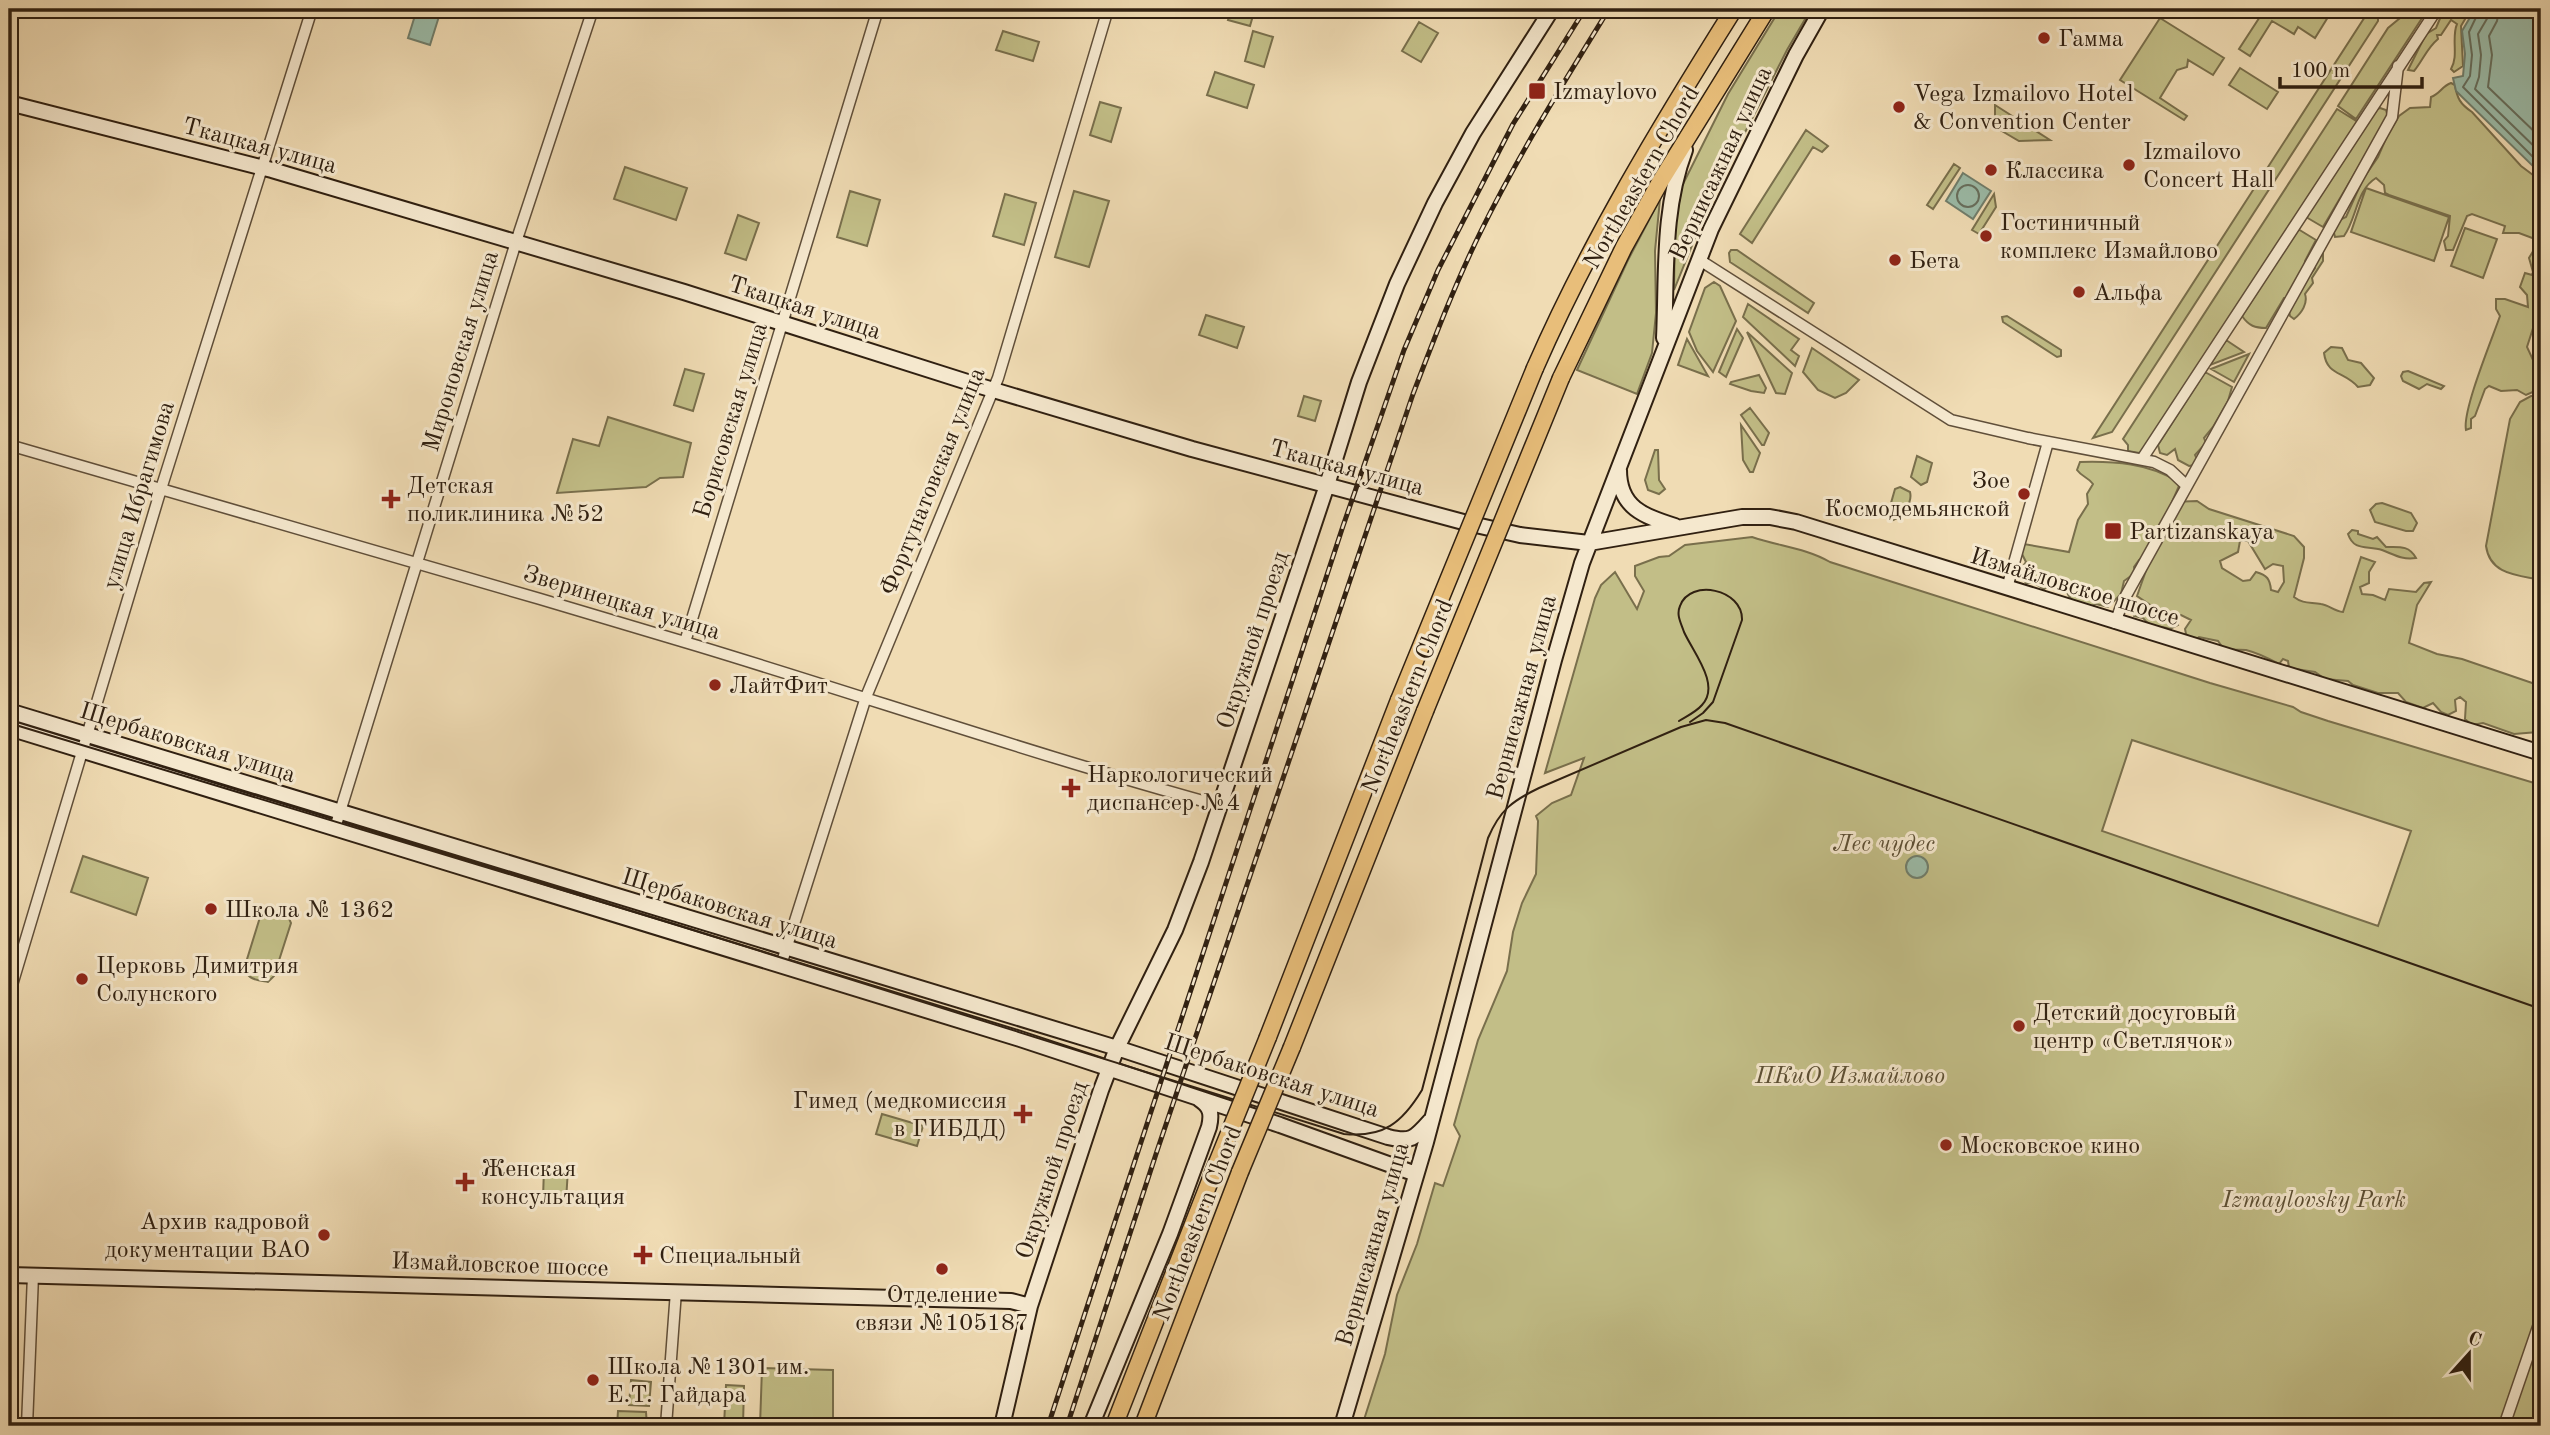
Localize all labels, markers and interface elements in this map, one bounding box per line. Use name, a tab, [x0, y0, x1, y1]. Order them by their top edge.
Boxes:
place label: Гамма	[2058, 28, 2124, 52]
marker: Гамма	[2036, 30, 2052, 46]
scale bar	[2280, 46, 2422, 90]
text: 100 m	[2291, 61, 2350, 82]
street label: Вернисажная улица	[1666, 63, 1777, 265]
marker: Izmaylovo	[1527, 81, 1547, 101]
place label: Izmaylovo	[1553, 81, 1657, 105]
street label: Northeastern Chord	[1580, 82, 1705, 274]
place label: Vega Izmailovo Hotel & Convention Center	[1913, 83, 2134, 135]
marker: Vega Izmailovo Hotel & Convention Center	[1891, 99, 1907, 115]
street label: Ткацкая улица	[180, 115, 339, 179]
place label: Izmailovo Concert Hall	[2143, 141, 2274, 193]
marker: Izmailovo Concert Hall	[2121, 157, 2137, 173]
place label: Классика	[2005, 160, 2104, 184]
marker: Классика	[1983, 162, 1999, 178]
place label: Гостиничный комплекс Измайлово	[2000, 212, 2218, 264]
marker: Гостиничный комплекс Измайлово	[1978, 228, 1994, 244]
street label: Мироновская улица	[420, 248, 504, 455]
place label: Бета	[1909, 250, 1960, 274]
marker: Бета	[1887, 252, 1903, 268]
street label: Ткацкая улица	[725, 273, 884, 345]
place label: Альфа	[2093, 282, 2163, 306]
marker: Альфа	[2071, 284, 2087, 300]
street label: Борисовская улица	[691, 320, 773, 521]
street label: Фортунатовская улица	[877, 364, 991, 599]
street label: улица Ибрагимова	[100, 399, 180, 592]
street label: Ткацкая улица	[1267, 437, 1426, 501]
place label: Зое Космодемьянской	[1824, 470, 2010, 522]
place label: Детская поликлиника №52	[407, 475, 604, 527]
marker: Зое Космодемьянской	[2016, 486, 2032, 502]
marker: Детская поликлиника №52	[381, 489, 401, 509]
marker: Partizanskaya	[2103, 521, 2123, 541]
place label: Partizanskaya	[2129, 521, 2275, 545]
street label: Измайловское шоссе	[1967, 545, 2182, 631]
street label: Окружной проезд	[1214, 549, 1294, 732]
street label: Зверинецкая улица	[520, 563, 723, 645]
street label: Вернисажная улица	[1484, 592, 1562, 803]
street label: Northeastern Chord	[1359, 596, 1459, 797]
place label: ЛайтФит	[729, 675, 828, 699]
marker: ЛайтФит	[707, 677, 723, 693]
street label: Щербаковская улица	[77, 700, 298, 788]
place label: Наркологический диспансер №4	[1087, 764, 1273, 816]
marker: Наркологический диспансер №4	[1061, 778, 1081, 798]
park label: Лес чудес	[1833, 833, 1935, 857]
street label: Щербаковская улица	[619, 866, 840, 954]
place label: Школа № 1362	[225, 899, 394, 923]
marker: Школа № 1362	[203, 901, 219, 917]
place label: Церковь Димитрия Солунского	[96, 955, 299, 1007]
marker: Церковь Димитрия Солунского	[74, 971, 90, 987]
place label: Детский досуговый центр «Светлячок»	[2033, 1002, 2236, 1054]
marker: Детский досуговый центр «Светлячок»	[2011, 1018, 2027, 1034]
street label: Щербаковская улица	[1161, 1031, 1382, 1123]
park label: ПКиО Измайлово	[1754, 1065, 1945, 1089]
street label: Окружной проезд	[1013, 1079, 1093, 1262]
place label: Гимед (медкомиссия в ГИБДД)	[793, 1090, 1007, 1142]
marker: Гимед (медкомиссия в ГИБДД)	[1013, 1104, 1033, 1124]
street label: Northeastern Chord	[1151, 1123, 1247, 1325]
place label: Московское кино	[1960, 1135, 2140, 1159]
marker: Московское кино	[1938, 1137, 1954, 1153]
street label: Вернисажная улица	[1333, 1140, 1415, 1349]
place label: Женская консультация	[481, 1158, 625, 1210]
marker: Женская консультация	[455, 1172, 475, 1192]
park label: Izmaylovsky Park	[2221, 1189, 2406, 1213]
place label: Архив кадровой документации ВАО	[105, 1211, 310, 1263]
marker: Архив кадровой документации ВАО	[316, 1227, 332, 1243]
marker: Специальный	[633, 1245, 653, 1265]
place label: Специальный	[659, 1245, 801, 1269]
street label: Измайловское шоссе	[391, 1250, 609, 1282]
marker: Отделение связи №105187	[934, 1261, 950, 1277]
place label: Отделение связи №105187	[855, 1284, 1029, 1336]
north arrow	[2434, 1320, 2504, 1390]
text: С	[2465, 1329, 2483, 1352]
place label: Школа №1301 им. Е.Т. Гайдара	[607, 1356, 810, 1408]
marker: Школа №1301 им. Е.Т. Гайдара	[585, 1372, 601, 1388]

